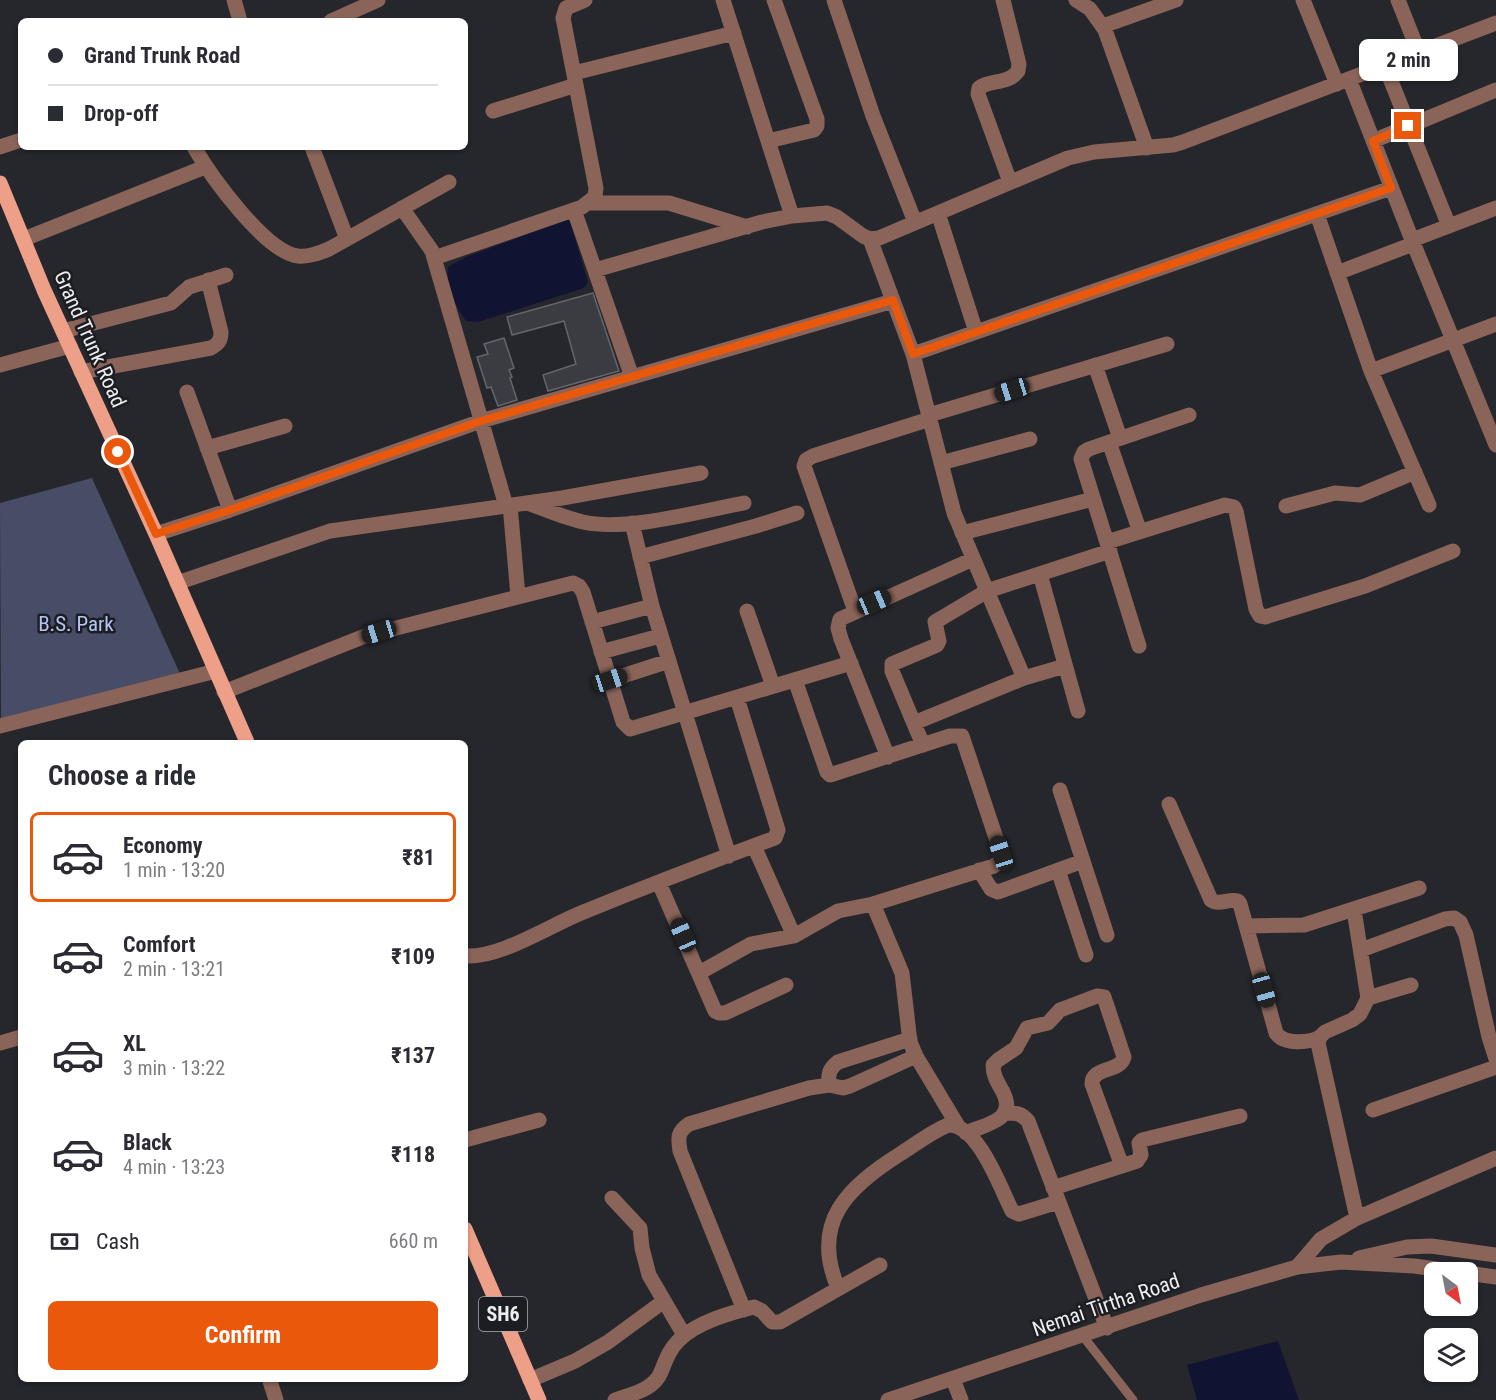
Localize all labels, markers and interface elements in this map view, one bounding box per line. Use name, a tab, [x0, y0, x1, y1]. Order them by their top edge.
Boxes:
callout: 2 min	[1358, 39, 1458, 81]
text: Grand Trunk Road	[84, 43, 241, 68]
text: 2 min	[1386, 48, 1431, 72]
text: Drop-off	[84, 101, 158, 126]
route end	[1394, 112, 1421, 139]
street label: Grand Trunk Road	[49, 267, 131, 411]
car	[992, 376, 1032, 404]
route start	[104, 438, 131, 465]
car	[854, 587, 894, 617]
park label: B.S. Park	[38, 612, 114, 636]
car	[359, 618, 399, 646]
car	[590, 666, 630, 694]
text: Choose a ride	[48, 760, 196, 792]
icon: car	[51, 830, 105, 884]
text: Economy	[123, 833, 203, 858]
car	[987, 833, 1015, 873]
text: ₹81	[402, 845, 435, 870]
text: 1 min · 13:20	[123, 858, 225, 882]
car	[667, 915, 699, 955]
icon: car	[51, 929, 105, 983]
text: Comfort	[123, 932, 196, 957]
text: ₹109	[391, 944, 435, 969]
text: 2 min · 13:21	[123, 957, 225, 981]
car	[1250, 970, 1278, 1010]
icon: car	[51, 1028, 105, 1082]
text: XL	[123, 1031, 146, 1056]
text: ₹137	[391, 1043, 435, 1068]
text: 3 min · 13:22	[123, 1056, 225, 1080]
icon: car	[51, 1127, 105, 1181]
text: Black	[123, 1130, 172, 1155]
text: ₹118	[391, 1142, 435, 1167]
text: 4 min · 13:23	[123, 1155, 225, 1179]
icon: cash	[48, 1225, 81, 1258]
text: Cash	[96, 1229, 140, 1254]
text: 660 m	[389, 1229, 438, 1253]
north arrow	[1424, 1262, 1478, 1316]
map controls	[1424, 1262, 1478, 1382]
street label: Nemai Tirtha Road	[1029, 1269, 1183, 1341]
road number: SH6	[479, 1297, 527, 1331]
button: Confirm	[48, 1301, 438, 1370]
button: layers	[1424, 1328, 1478, 1382]

